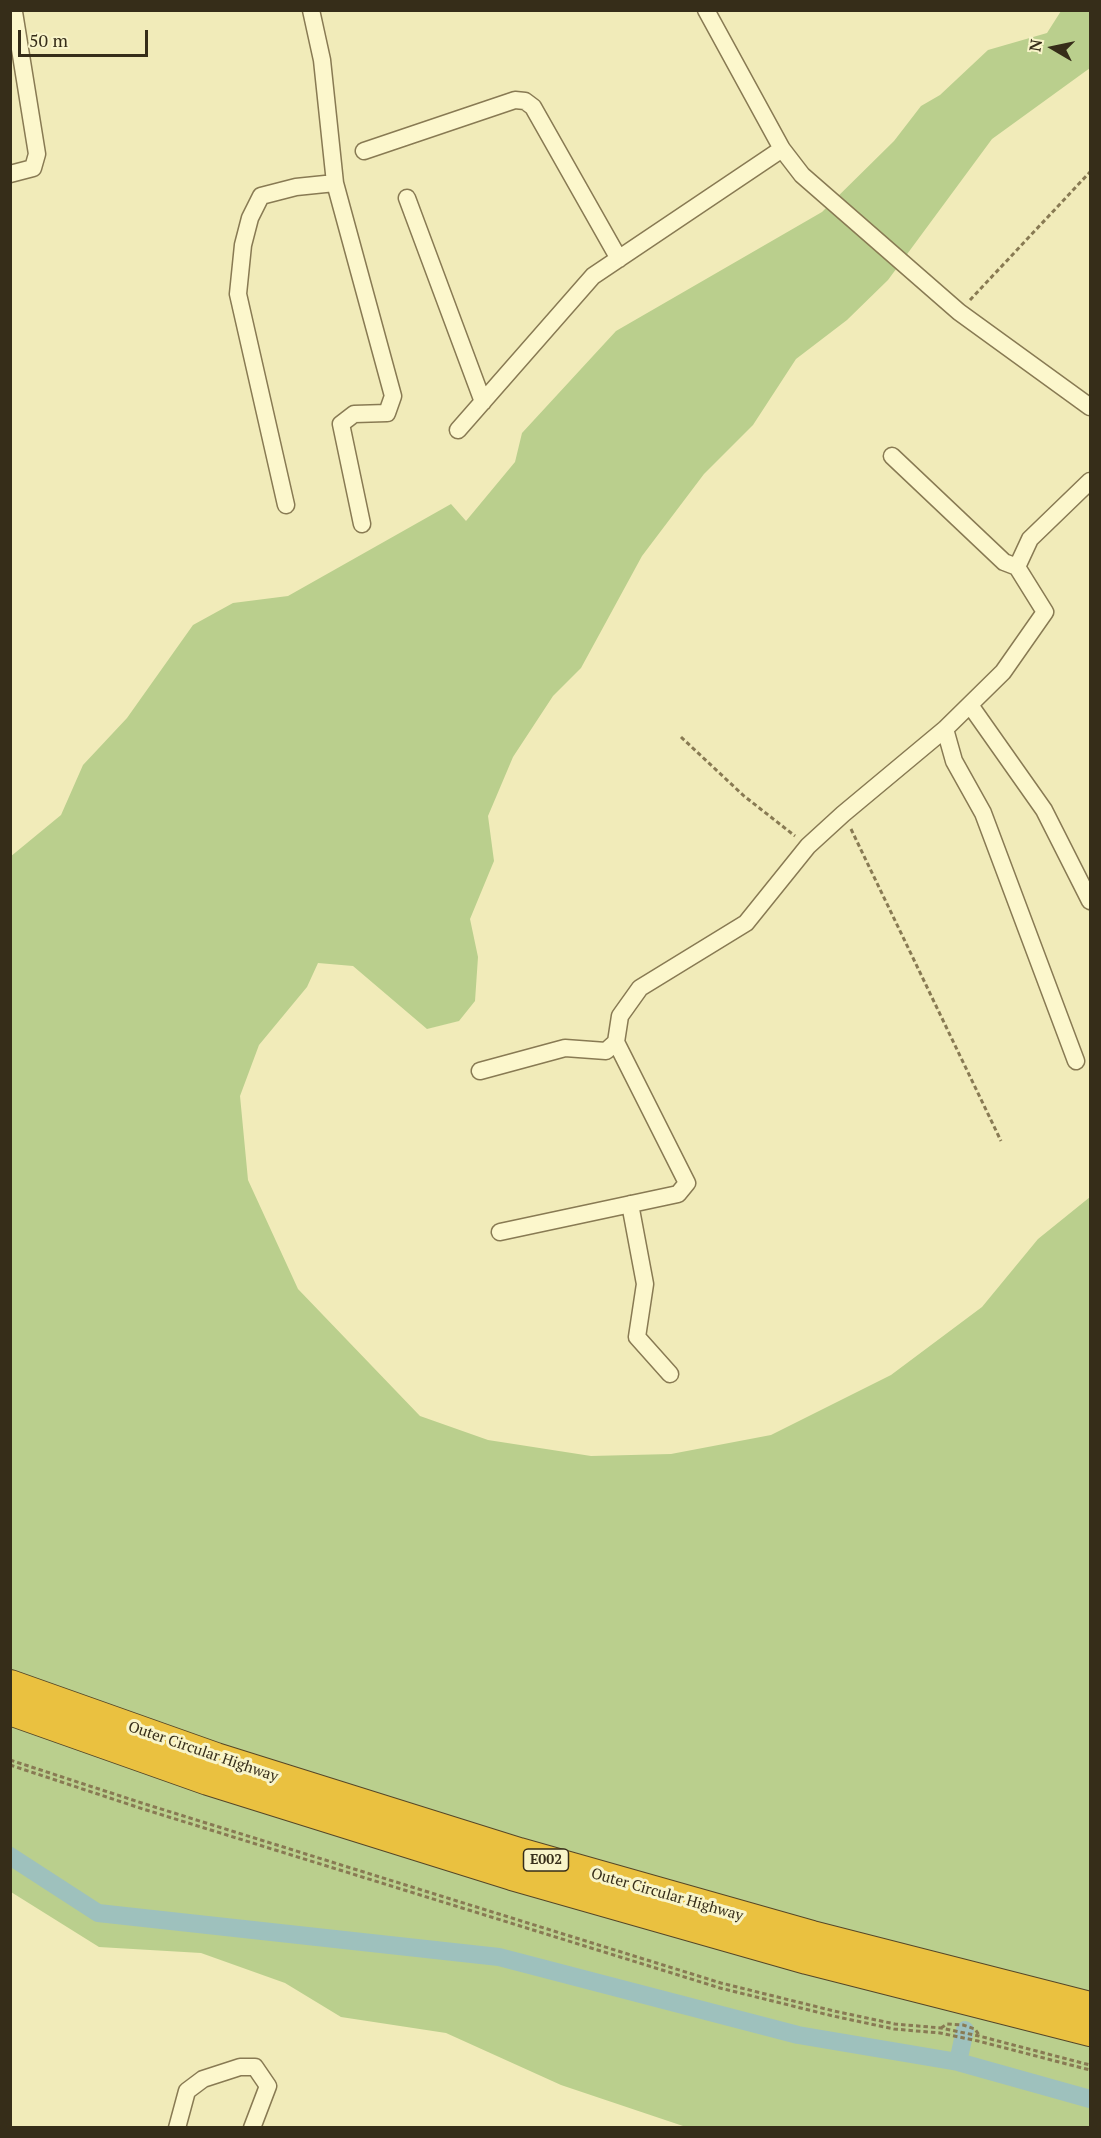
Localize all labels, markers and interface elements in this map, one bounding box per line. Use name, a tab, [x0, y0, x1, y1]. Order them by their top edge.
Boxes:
scale bar	[21, 18, 152, 56]
north arrow	[1023, 18, 1083, 78]
text: 50 m	[29, 28, 68, 52]
text: N	[1023, 37, 1047, 53]
street label: Outer Circular Highway	[126, 1718, 280, 1786]
road number: E002	[524, 1849, 568, 1871]
street label: Outer Circular Highway	[589, 1865, 745, 1925]

